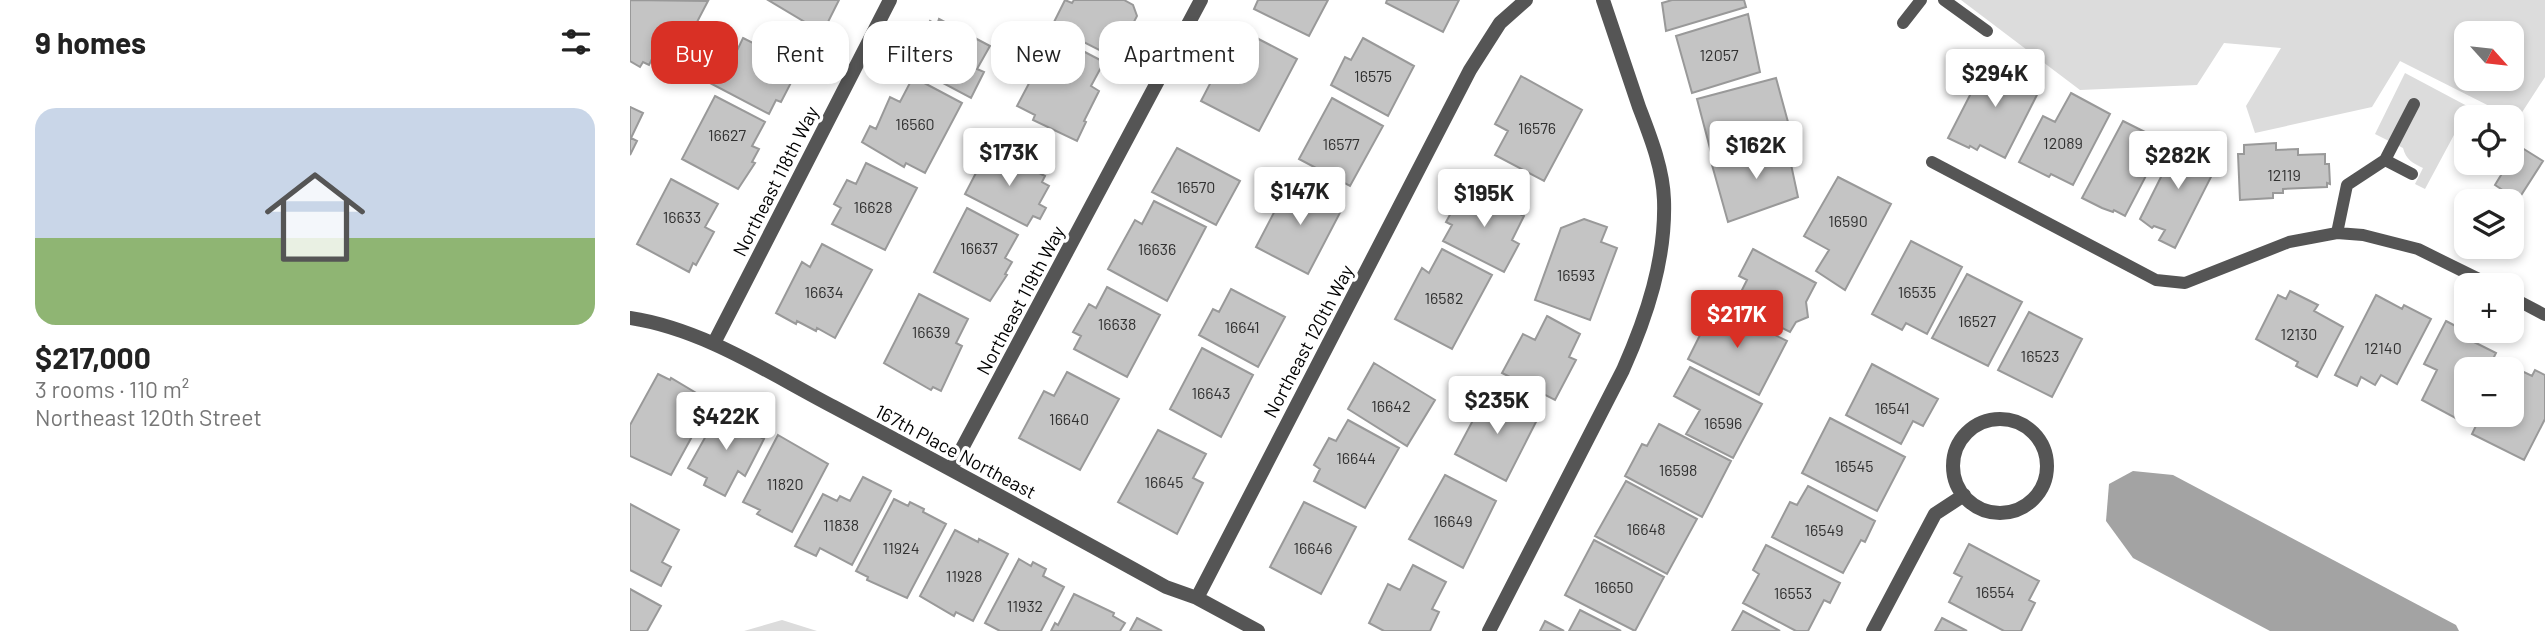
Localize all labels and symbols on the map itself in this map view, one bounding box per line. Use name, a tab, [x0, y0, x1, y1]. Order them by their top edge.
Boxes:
north arrow	[2454, 21, 2524, 91]
house number: 12057	[1699, 45, 1739, 64]
pin: $294K	[1946, 50, 2044, 109]
house number: 16575	[1354, 66, 1392, 85]
street label: Northeast 118th Way	[727, 102, 823, 260]
house number: 16560	[895, 114, 935, 133]
house number: 16576	[1518, 118, 1556, 137]
pin: $162K	[1707, 122, 1805, 181]
house number: 16627	[708, 125, 747, 144]
pin: $173K	[960, 128, 1058, 188]
pin: $282K	[2129, 132, 2227, 191]
house number: 12089	[2043, 133, 2083, 152]
house number: 16577	[1322, 134, 1360, 153]
house number: 12119	[2267, 165, 2301, 184]
pin: $147K	[1251, 168, 1349, 227]
pin: $195K	[1435, 170, 1533, 229]
house number: 16570	[1177, 177, 1215, 196]
house number: 16628	[854, 197, 893, 216]
house number: 16633	[663, 207, 701, 226]
house number: 16590	[1828, 211, 1868, 230]
street label: Northeast 119th Way	[971, 221, 1069, 378]
house number: 16637	[960, 238, 998, 257]
house number: 16636	[1138, 239, 1176, 258]
street label: Northeast 120th Way	[1258, 261, 1358, 421]
house number: 16593	[1557, 265, 1595, 284]
house number: 16634	[804, 282, 844, 301]
house number: 16535	[1898, 282, 1936, 301]
house number: 16582	[1425, 288, 1463, 307]
pin: $217K	[1688, 290, 1786, 350]
house number: 16527	[1958, 311, 1997, 330]
house number: 16638	[1098, 314, 1136, 333]
house number: 16641	[1224, 317, 1260, 336]
house number: 16639	[912, 322, 950, 341]
house number: 12130	[2281, 324, 2317, 343]
house number: 12140	[2364, 338, 2402, 357]
house number: 16523	[2021, 346, 2059, 365]
pin: $235K	[1448, 376, 1546, 436]
house number: 16643	[1191, 383, 1231, 402]
pin: $422K	[677, 392, 775, 452]
house number: 16642	[1371, 396, 1411, 415]
house number: 16541	[1874, 398, 1910, 417]
street label: 167th Place Northeast	[872, 399, 1040, 503]
house number: 16640	[1049, 409, 1089, 428]
house number: 16596	[1704, 413, 1742, 432]
house number: 16644	[1336, 448, 1376, 467]
house number: 16545	[1834, 456, 1874, 475]
house number: 16598	[1659, 460, 1697, 479]
house number: 16645	[1144, 472, 1184, 491]
house number: 11820	[766, 474, 804, 493]
house number: 16649	[1433, 511, 1473, 530]
house number: 11838	[823, 515, 859, 534]
house number: 16648	[1626, 519, 1666, 538]
house number: 16549	[1804, 520, 1844, 539]
house number: 11924	[883, 538, 919, 557]
house number: 16646	[1293, 538, 1333, 557]
house number: 11928	[946, 566, 982, 585]
house number: 16650	[1594, 577, 1634, 596]
house number: 16554	[1975, 582, 2015, 601]
house number: 16553	[1774, 583, 1812, 602]
house number: 11932	[1007, 596, 1043, 615]

